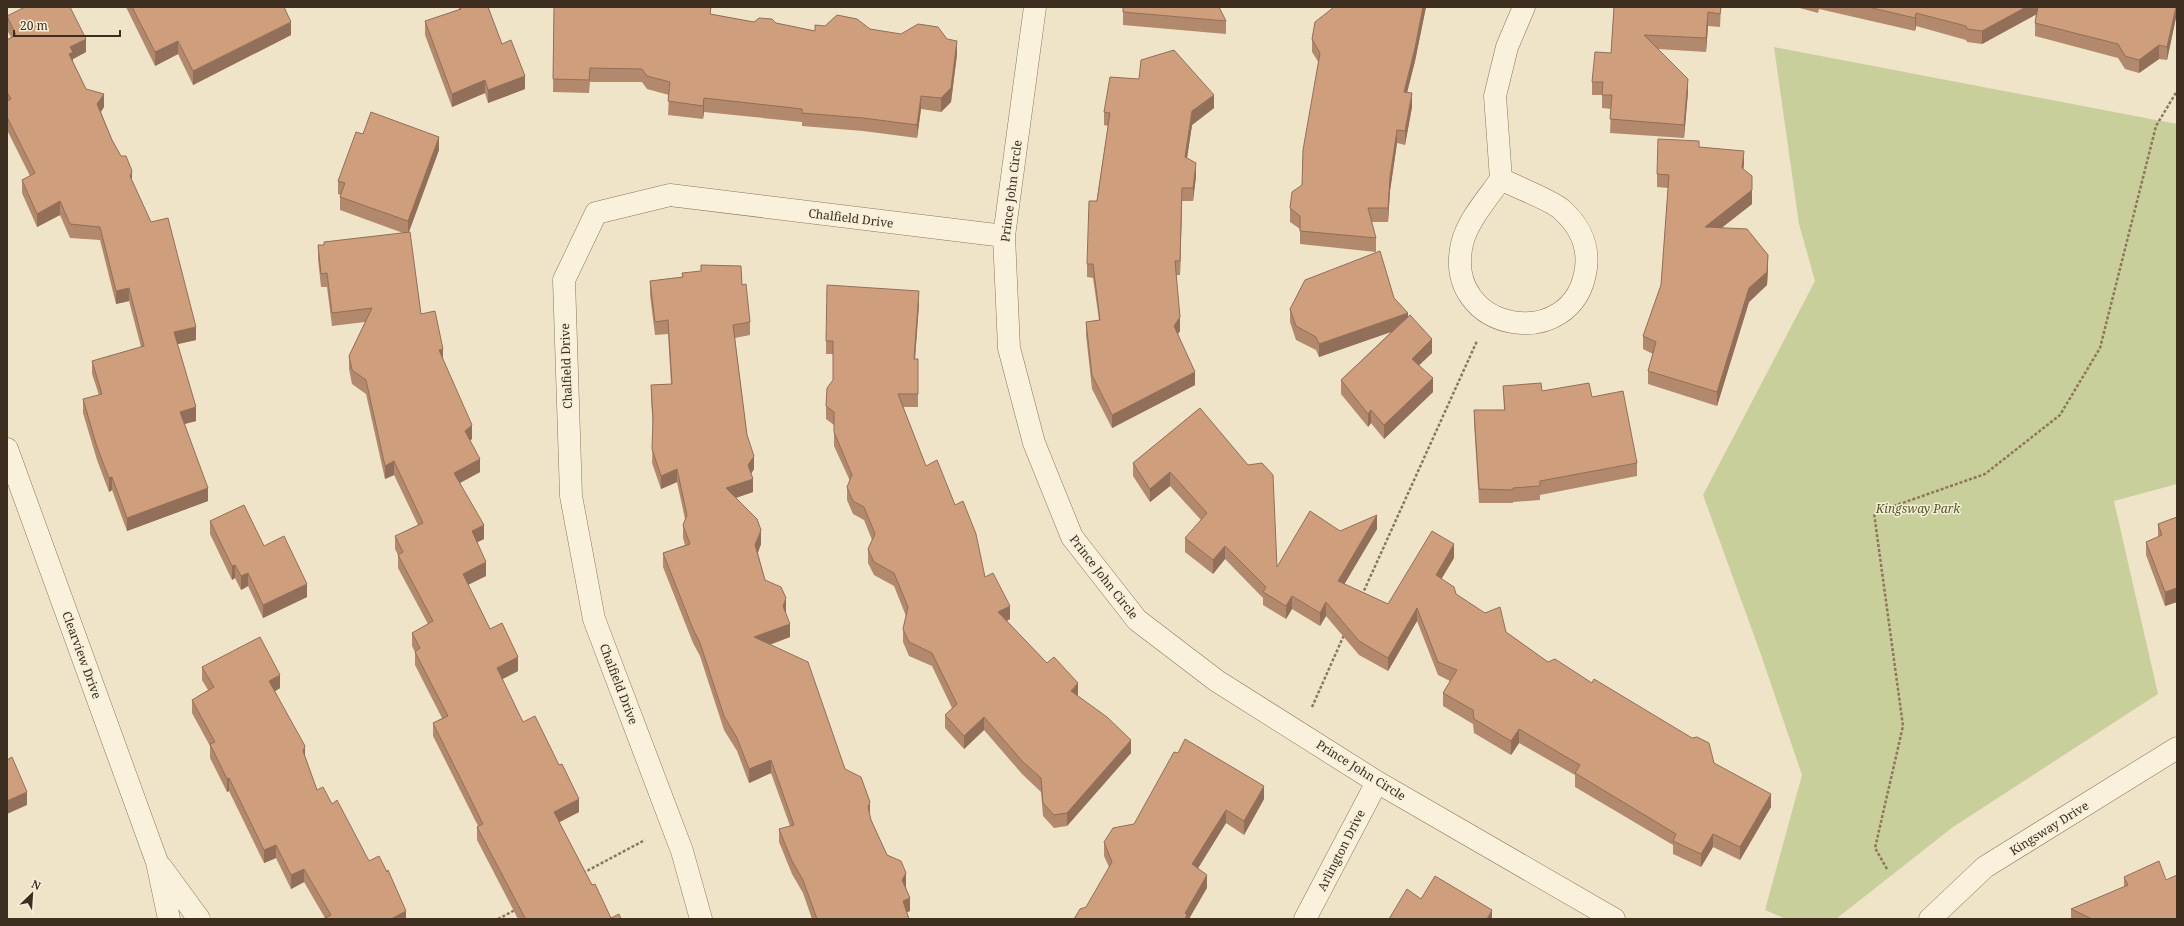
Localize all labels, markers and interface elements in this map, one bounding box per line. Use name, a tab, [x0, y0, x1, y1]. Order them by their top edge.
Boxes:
scale bar	[14, 12, 120, 38]
text: 20 m	[20, 17, 48, 34]
street label: Prince John Circle	[996, 139, 1026, 243]
street label: Chalfield Drive	[807, 204, 895, 232]
street label: Chalfield Drive	[556, 323, 576, 409]
park label: Kingsway Park	[1875, 500, 1961, 517]
street label: Prince John Circle	[1066, 531, 1142, 623]
street label: Clearview Drive	[58, 609, 106, 701]
street label: Chalfield Drive	[596, 641, 642, 727]
street label: Prince John Circle	[1313, 736, 1409, 804]
street label: Kingsway Drive	[2006, 797, 2092, 859]
street label: Arlington Drive	[1313, 806, 1369, 894]
north arrow	[12, 874, 52, 914]
text: N	[29, 876, 44, 893]

